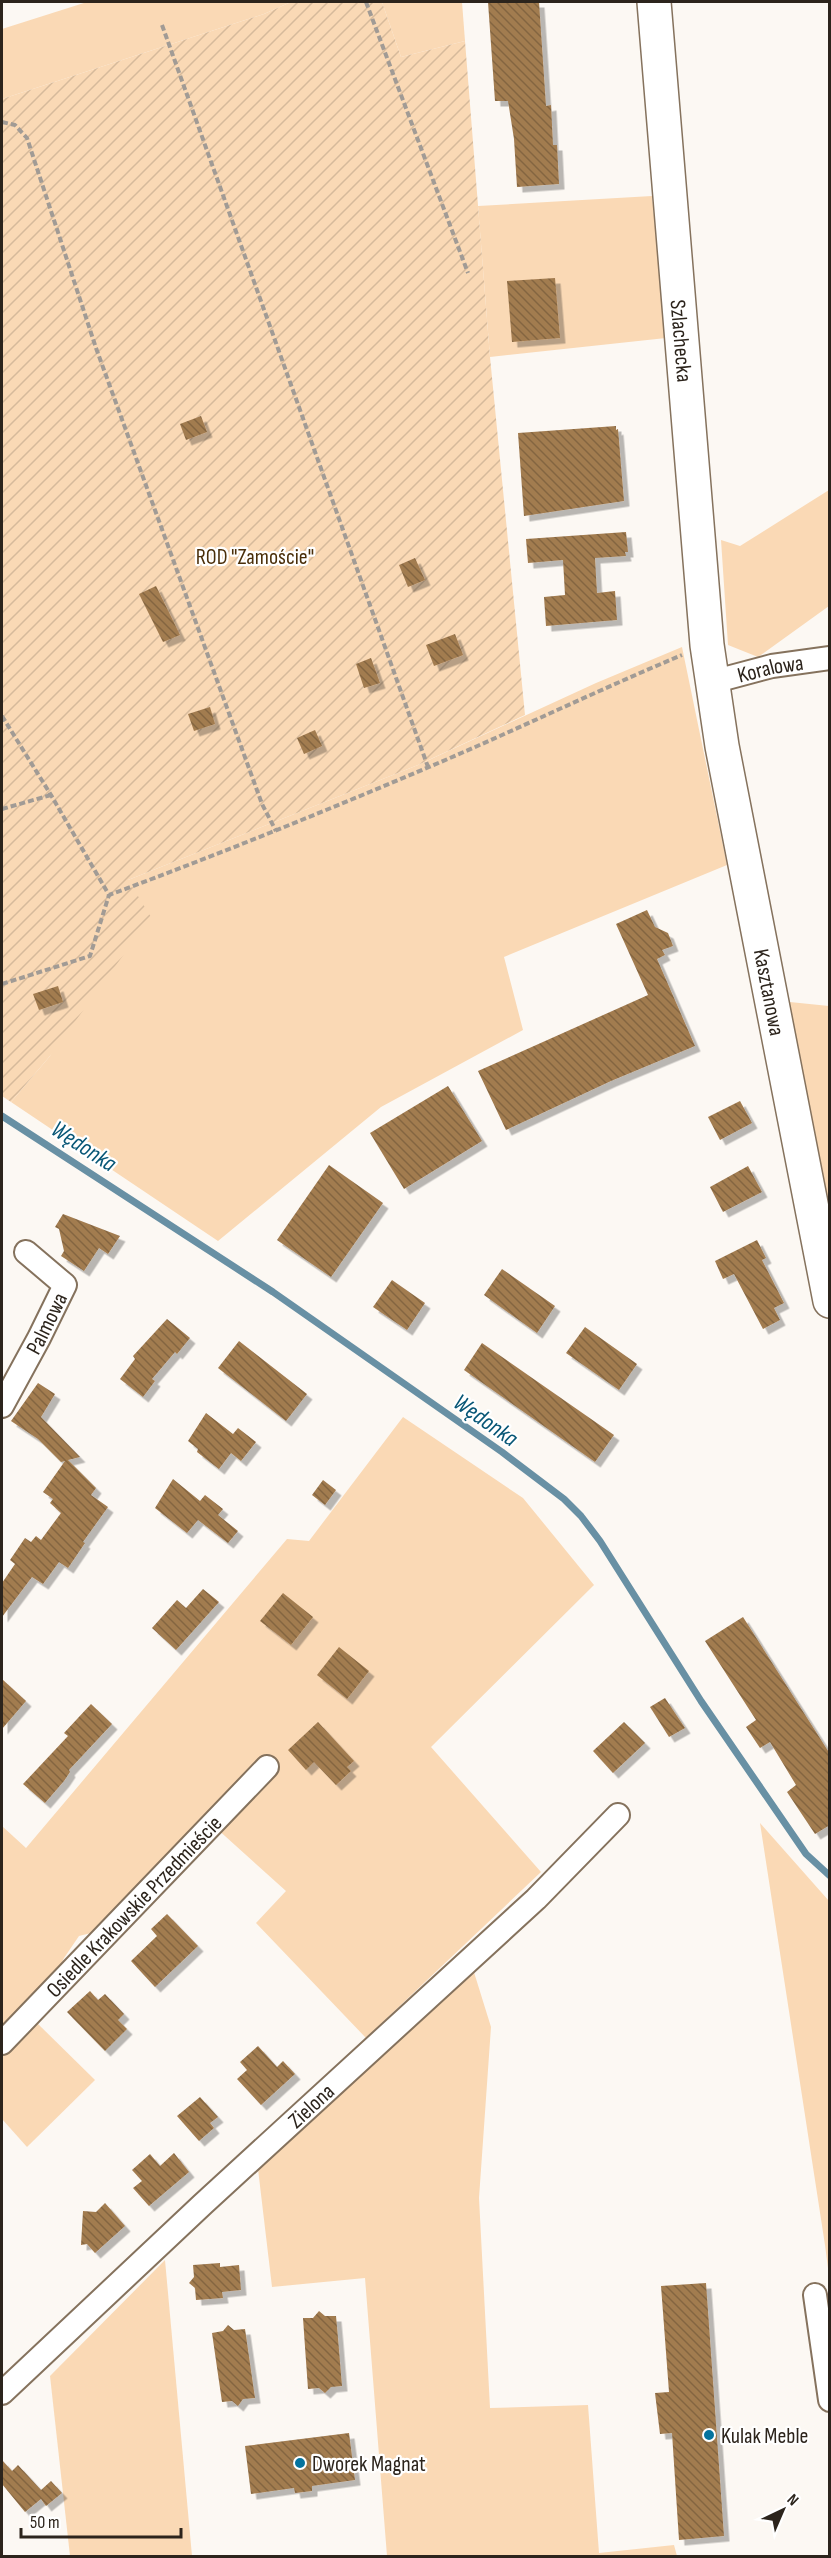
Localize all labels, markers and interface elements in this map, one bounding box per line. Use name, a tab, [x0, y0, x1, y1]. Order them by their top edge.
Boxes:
street label: Szlachecka	[664, 299, 697, 383]
park label: ROD "Zamoście"	[196, 544, 314, 571]
street label: Koralowa	[735, 650, 805, 690]
street label: Kasztanowa	[747, 947, 790, 1038]
water label: Wędonka	[46, 1115, 122, 1178]
street label: Palmowa	[21, 1289, 74, 1359]
water label: Wędonka	[448, 1388, 524, 1453]
street label: Osiedle Krakowskie Przedmieście	[41, 1810, 228, 2004]
street label: Zielona	[283, 2078, 340, 2134]
place label: Kulak Meble	[721, 2423, 808, 2450]
marker: Kulak Meble	[702, 2428, 716, 2442]
place label: Dworek Magnat	[312, 2451, 426, 2478]
marker: Dworek Magnat	[293, 2456, 307, 2470]
north arrow	[753, 2480, 813, 2540]
text: N	[783, 2490, 802, 2510]
scale bar	[21, 2501, 182, 2539]
text: 50 m	[30, 2512, 60, 2533]

